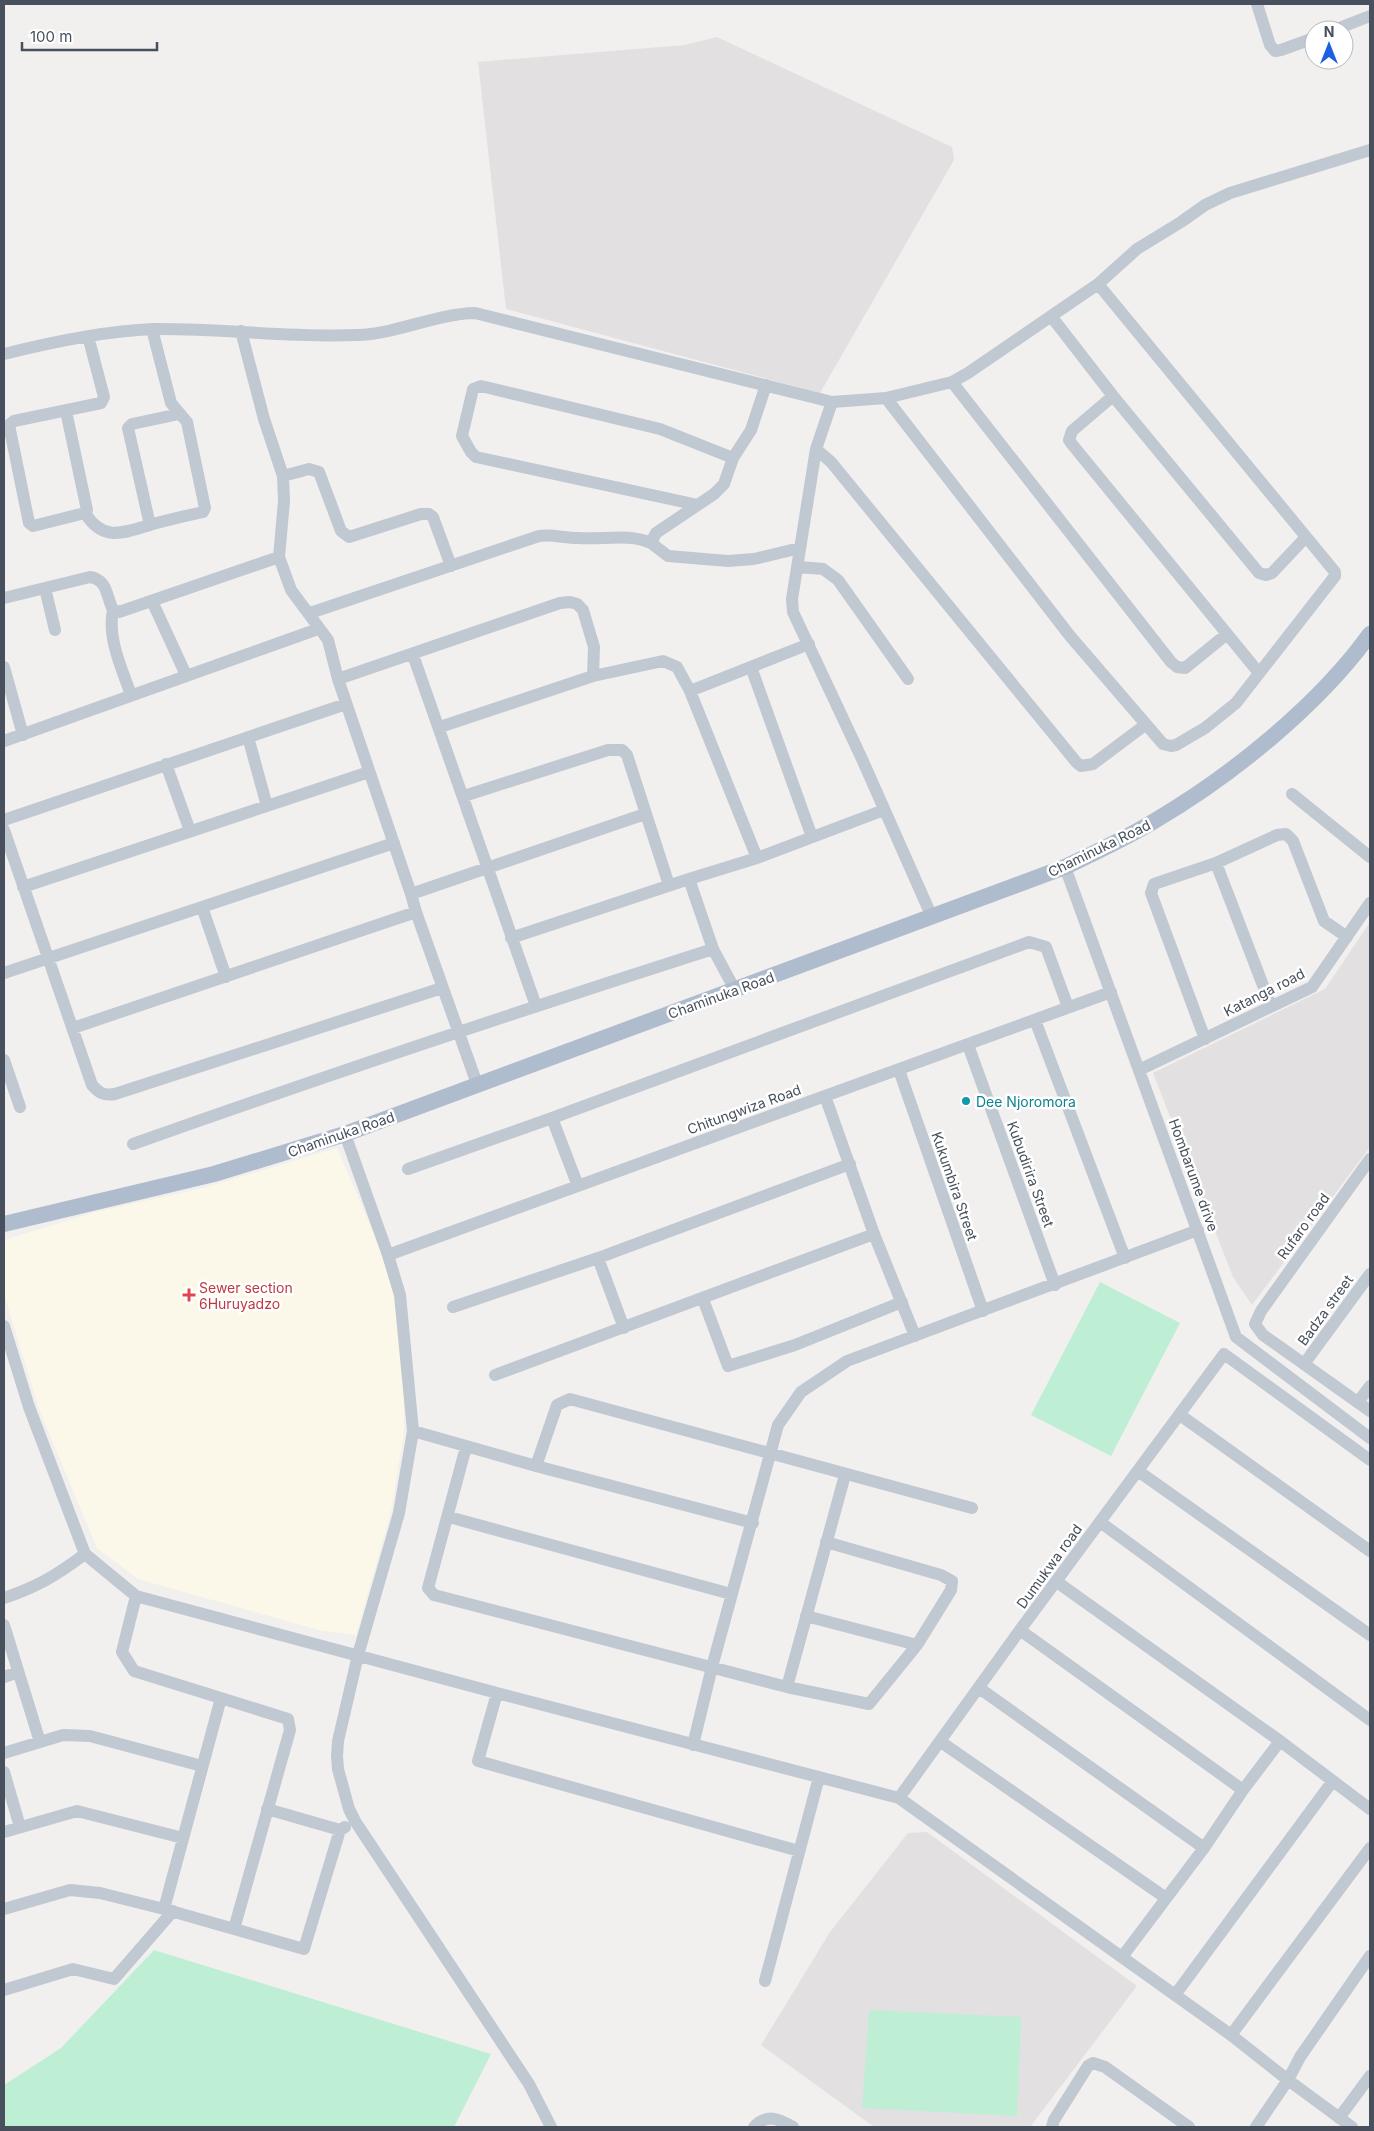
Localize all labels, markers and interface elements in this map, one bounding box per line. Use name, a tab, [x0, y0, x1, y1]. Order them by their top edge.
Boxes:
scale bar	[22, 20, 158, 52]
north arrow	[1304, 20, 1354, 70]
text: N	[1324, 23, 1334, 40]
text: 100 m	[30, 27, 72, 46]
street label: Chaminuka Road	[1045, 816, 1153, 880]
street label: Katanga road	[1221, 964, 1307, 1020]
street label: Chaminuka Road	[666, 968, 776, 1022]
street label: Chitungwiza Road	[685, 1081, 803, 1137]
place label: Dee Njoromora	[976, 1093, 1076, 1110]
marker: Dee Njoromora	[960, 1095, 972, 1107]
street label: Chaminuka Road	[285, 1108, 397, 1160]
street label: Hombarume drive	[1166, 1116, 1222, 1234]
street label: Kubudirira Street	[1004, 1119, 1058, 1230]
street label: Kukumbira Street	[928, 1129, 982, 1243]
street label: Rufaro road	[1273, 1190, 1333, 1262]
street label: Badza street	[1294, 1271, 1357, 1349]
place label: Sewer section 6Huruyadzo	[199, 1279, 293, 1312]
marker: Sewer section 6Huruyadzo	[183, 1289, 195, 1301]
street label: Dumukwa road	[1013, 1521, 1085, 1611]

